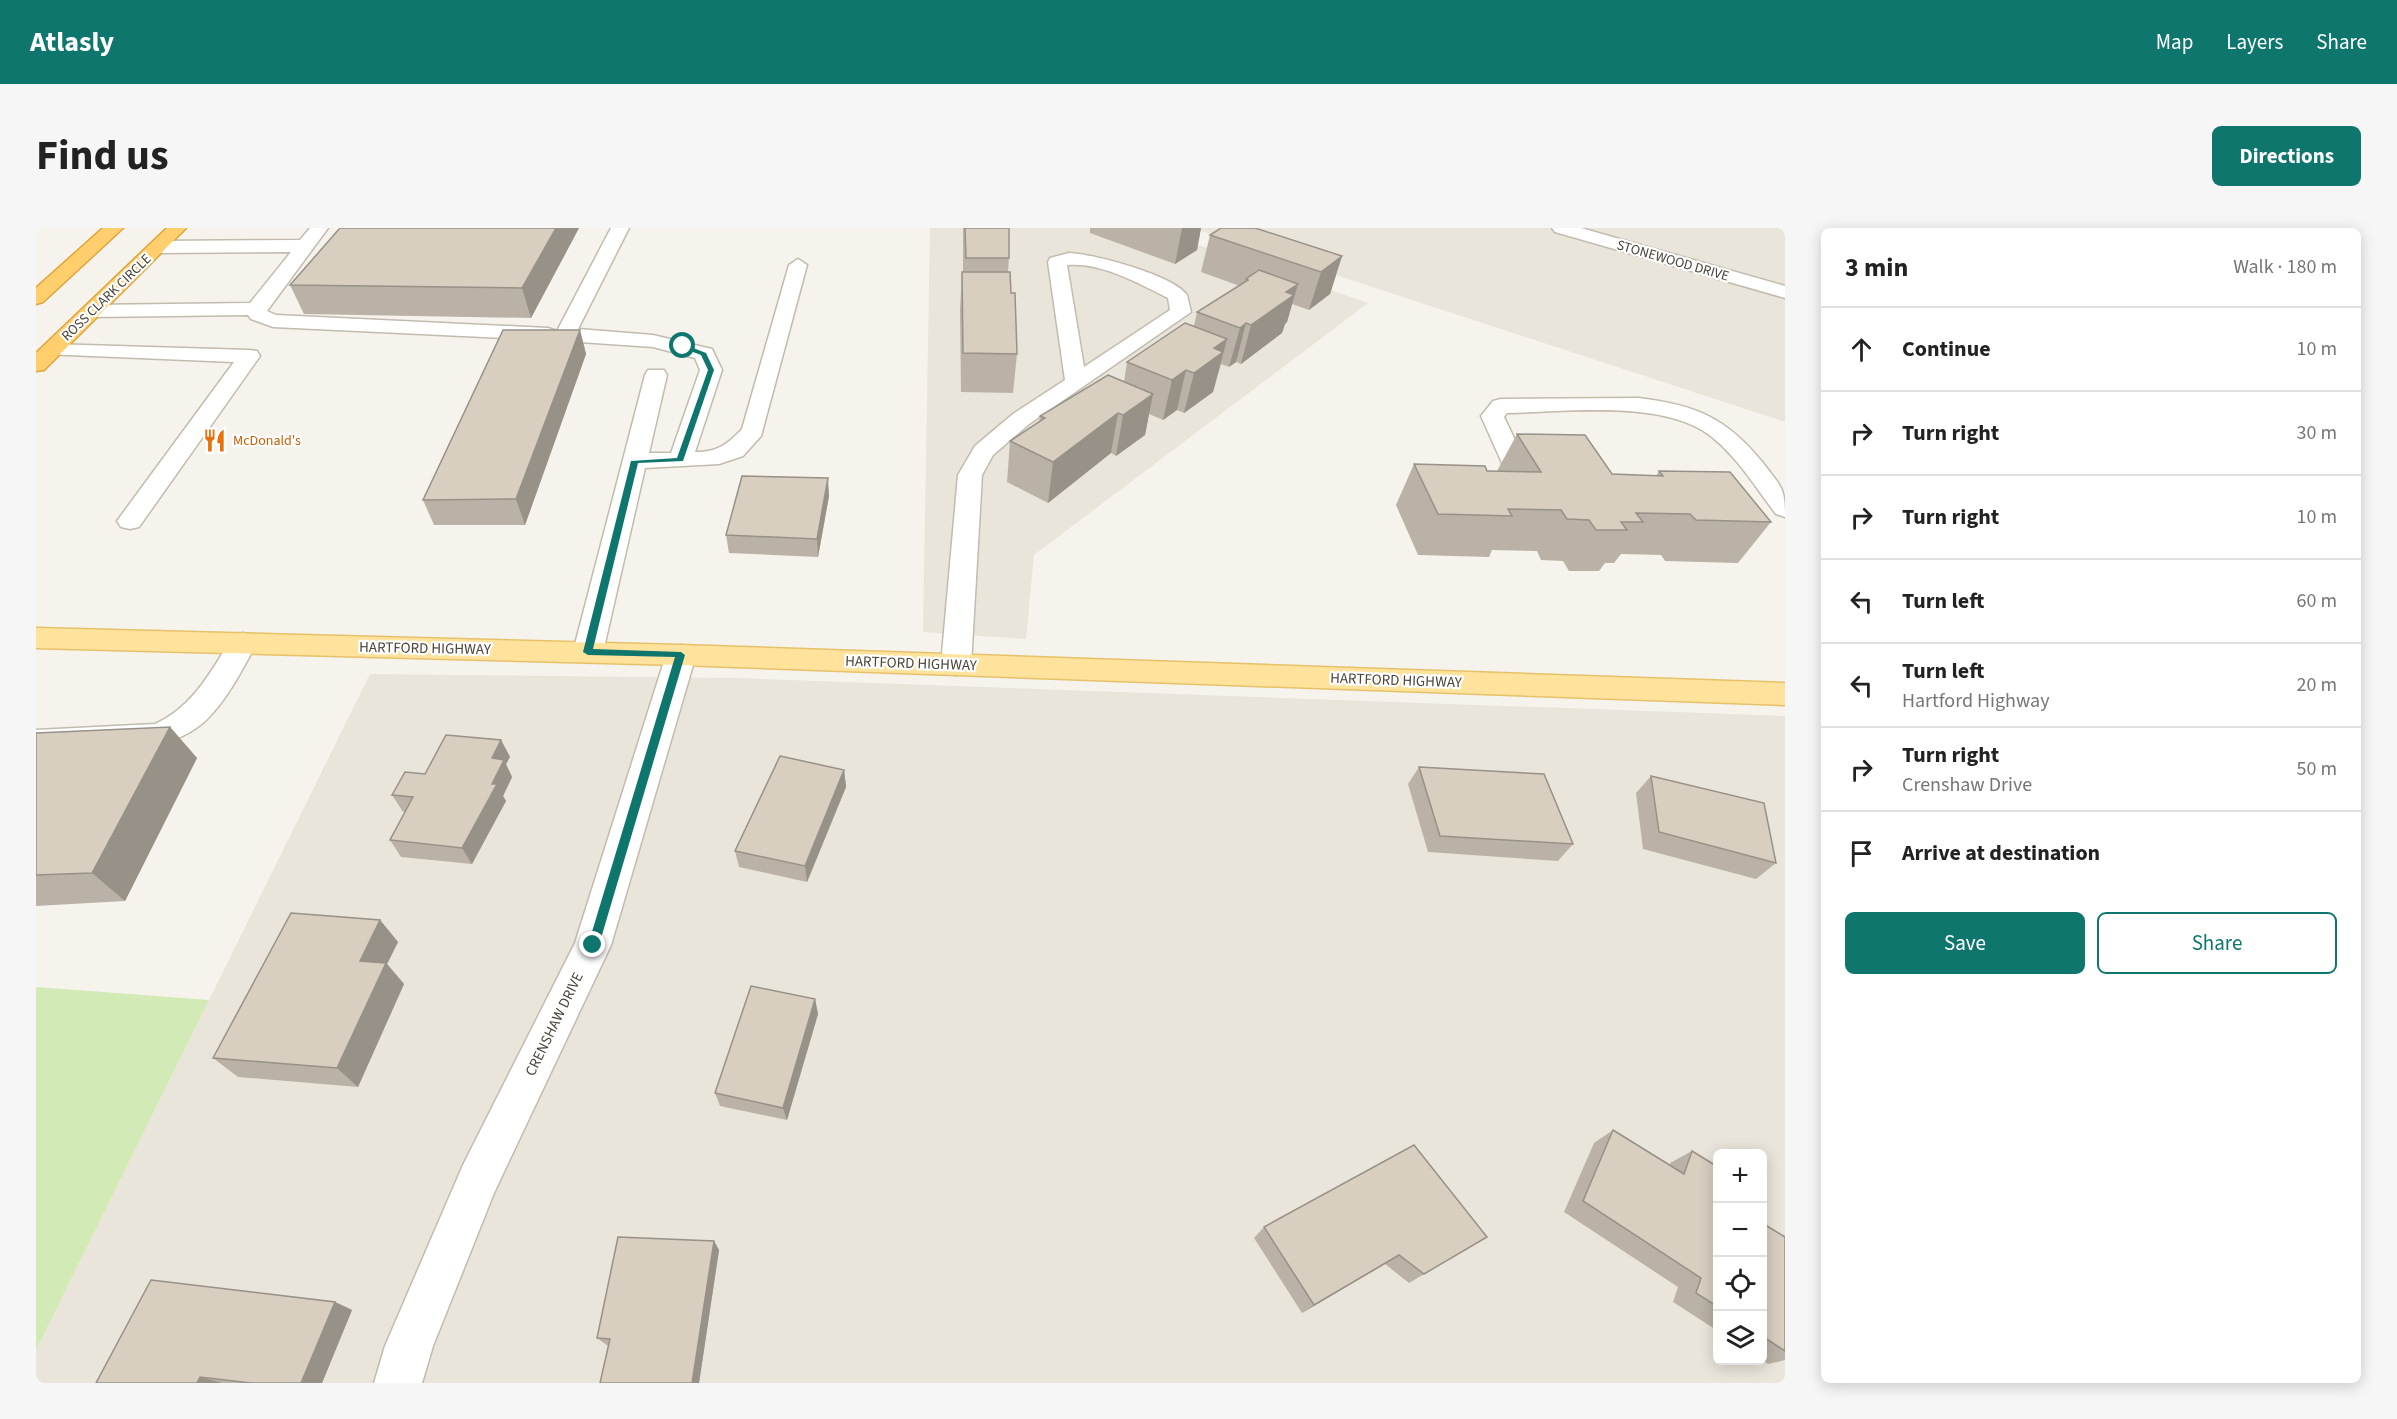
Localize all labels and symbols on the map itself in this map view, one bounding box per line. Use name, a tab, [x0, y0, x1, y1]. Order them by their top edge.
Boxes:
street label: STONEWOOD DRIVE	[1614, 235, 1731, 287]
street label: ROSS CLARK CIRCLE	[57, 250, 156, 346]
route start	[669, 332, 695, 358]
restaurant icon: McDonald's	[202, 427, 228, 453]
place label: McDonald's	[233, 431, 301, 451]
street label: HARTFORD HIGHWAY	[359, 637, 492, 660]
street label: HARTFORD HIGHWAY	[845, 651, 978, 676]
street label: HARTFORD HIGHWAY	[1330, 668, 1463, 693]
route end	[579, 931, 605, 957]
street label: CRENSHAW DRIVE	[520, 969, 589, 1080]

